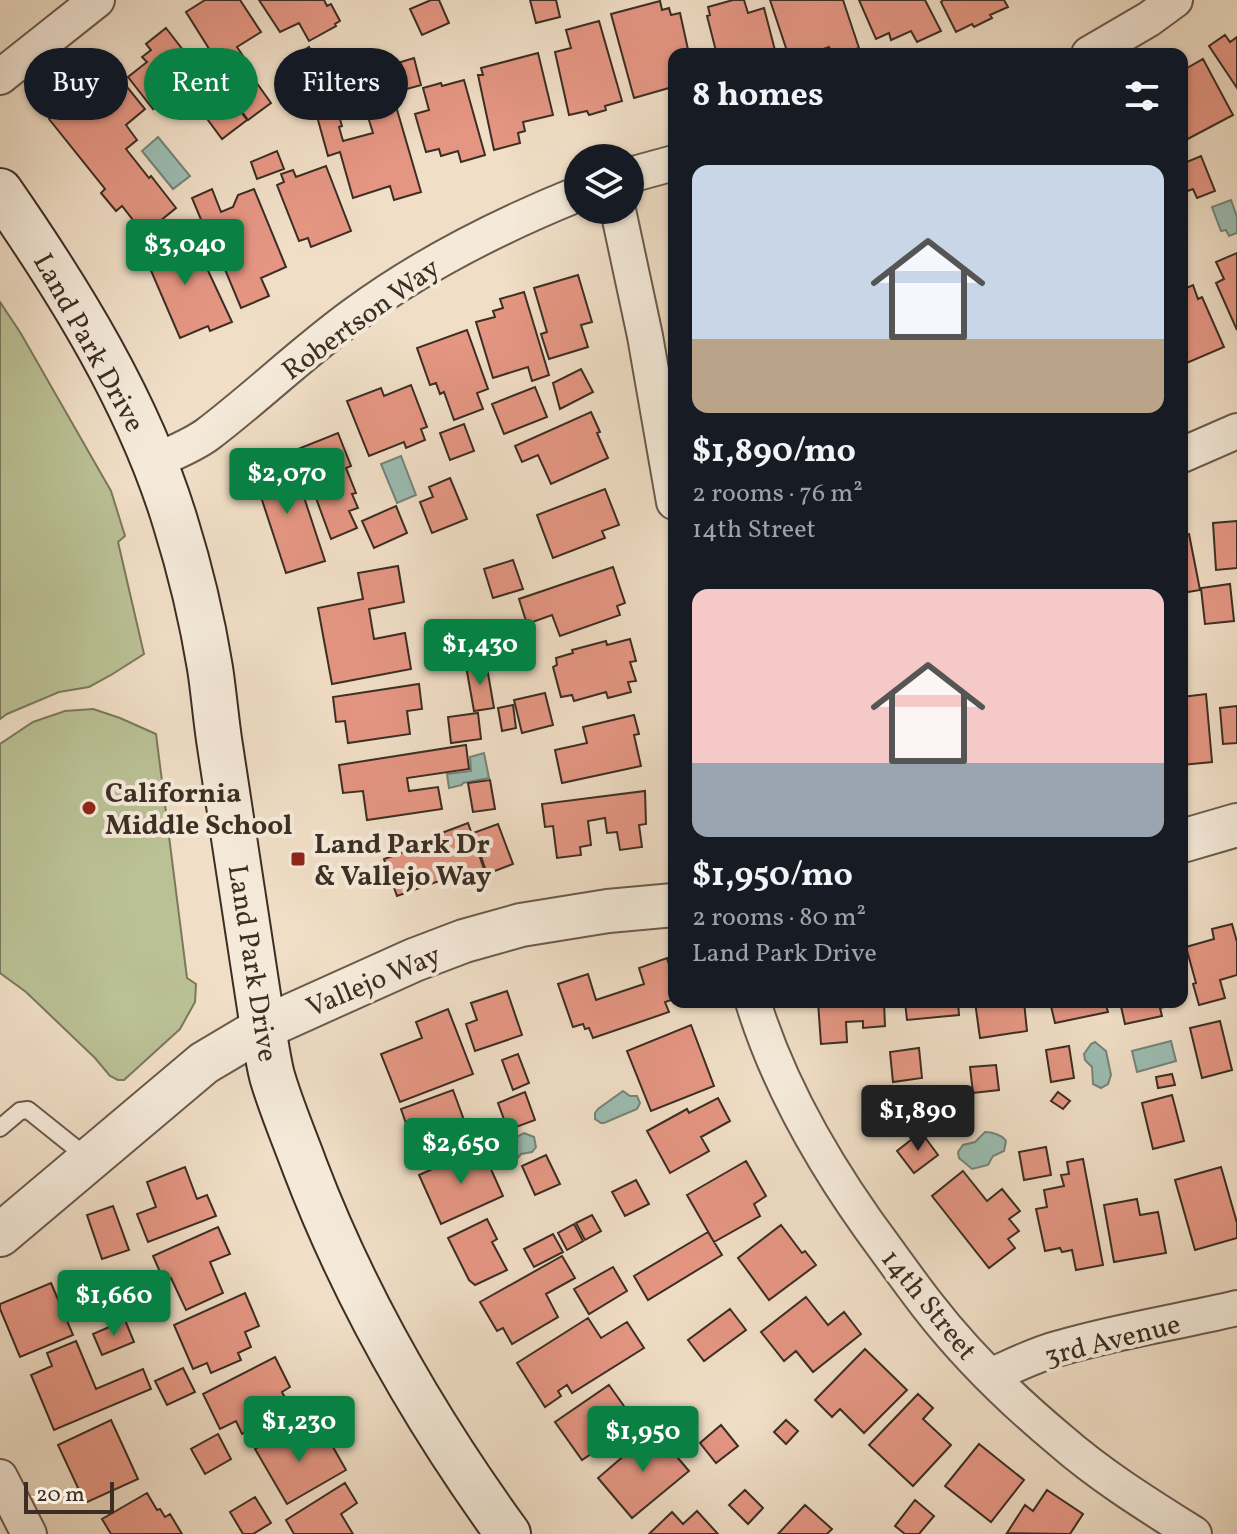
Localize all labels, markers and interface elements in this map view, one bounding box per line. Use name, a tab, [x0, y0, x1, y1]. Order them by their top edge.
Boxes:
chip: Buy	[24, 48, 128, 120]
chip: Rent	[144, 48, 258, 120]
chip: Filters	[274, 48, 408, 120]
text: 8 homes	[692, 73, 824, 120]
icon: filters	[1120, 74, 1164, 118]
map controls	[564, 144, 644, 224]
button: layers	[564, 144, 644, 224]
icon: home	[856, 217, 1000, 361]
pin: $3,040	[120, 219, 250, 287]
text: $3,040	[144, 227, 226, 263]
street label: Land Park Drive	[23, 247, 153, 440]
street label: Robertson Way	[275, 250, 448, 390]
text: $1,890/mo	[692, 429, 856, 476]
pin: $2,070	[222, 448, 352, 516]
text: $2,070	[247, 456, 327, 492]
text: 2 rooms · 76 m²	[692, 476, 863, 512]
text: 14th Street	[692, 512, 816, 548]
pin: $1,430	[415, 619, 545, 687]
text: $1,430	[442, 627, 518, 663]
icon: home	[856, 641, 1000, 785]
place label: California Middle School	[105, 775, 293, 846]
marker: California Middle School	[80, 799, 98, 817]
place label: Land Park Dr & Vallejo Way	[314, 826, 492, 897]
marker: Land Park Dr & Vallejo Way	[289, 850, 307, 868]
text: $1,950/mo	[692, 853, 853, 900]
street label: Land Park Drive	[217, 862, 286, 1065]
text: 2 rooms · 80 m²	[692, 900, 866, 936]
street label: Vallejo Way	[301, 936, 447, 1028]
text: Land Park Drive	[692, 936, 877, 972]
pin: $1,890	[853, 1085, 983, 1153]
text: $1,890	[879, 1093, 957, 1129]
pin: $2,650	[396, 1118, 526, 1186]
text: $2,650	[422, 1126, 500, 1162]
street label: 14th Street	[871, 1242, 985, 1370]
pin: $1,660	[49, 1270, 179, 1338]
text: $1,660	[75, 1278, 153, 1314]
street label: 3rd Avenue	[1040, 1306, 1185, 1377]
pin: $1,230	[234, 1396, 364, 1464]
text: $1,230	[262, 1404, 336, 1440]
pin: $1,950	[578, 1406, 708, 1474]
text: $1,950	[606, 1414, 680, 1450]
scale bar	[24, 1478, 114, 1514]
text: 20 m	[36, 1480, 85, 1511]

